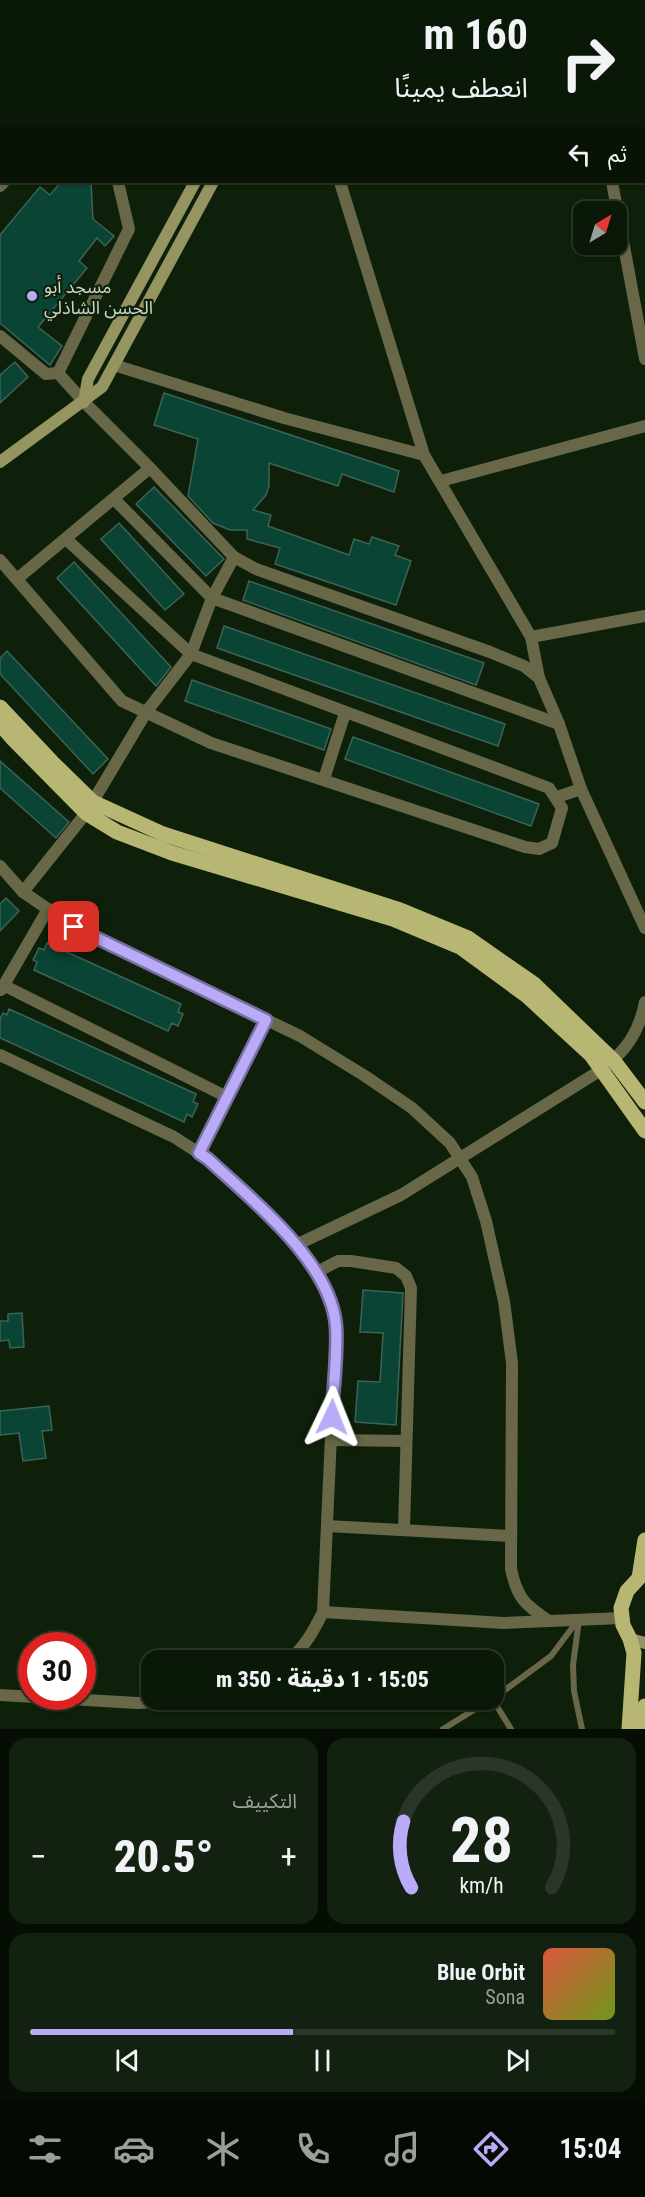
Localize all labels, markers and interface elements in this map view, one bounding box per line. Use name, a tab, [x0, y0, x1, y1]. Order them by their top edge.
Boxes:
text: 160 m	[423, 10, 528, 59]
icon: right	[549, 24, 627, 102]
text: انعطف يمينًا	[394, 72, 528, 104]
icon: left	[563, 138, 596, 171]
text: ثم	[608, 142, 627, 167]
north arrow	[573, 201, 627, 255]
map controls	[573, 201, 627, 255]
place label: مسجد أبو الحسن الشاذلي	[44, 275, 153, 321]
marker: مسجد أبو الحسن الشاذلي	[25, 289, 39, 303]
pin	[48, 901, 99, 952]
icon: arrive	[57, 910, 90, 943]
position arrow	[300, 1385, 364, 1449]
speed limit sign: 30	[18, 1632, 96, 1710]
text: 15:05 · 1 دقيقة · 350 m	[216, 1667, 429, 1692]
text: التكييف	[233, 1789, 297, 1813]
text: 28	[450, 1804, 513, 1877]
text: 20.5°	[114, 1830, 213, 1883]
text: −	[30, 1837, 47, 1876]
text: +	[281, 1837, 297, 1876]
text: km/h	[459, 1873, 504, 1898]
text: Blue Orbit	[437, 1960, 525, 1985]
text: Sona	[485, 1985, 525, 2009]
icon: previous	[111, 2044, 144, 2077]
icon: pause	[306, 2044, 339, 2077]
icon: next	[501, 2044, 534, 2077]
icon: filters	[24, 2128, 66, 2170]
icon: car	[113, 2128, 155, 2170]
icon: climate	[202, 2128, 244, 2170]
icon: phone	[292, 2128, 334, 2170]
icon: music	[381, 2128, 423, 2170]
icon: directions	[470, 2128, 512, 2170]
text: 15:04	[559, 2133, 621, 2165]

